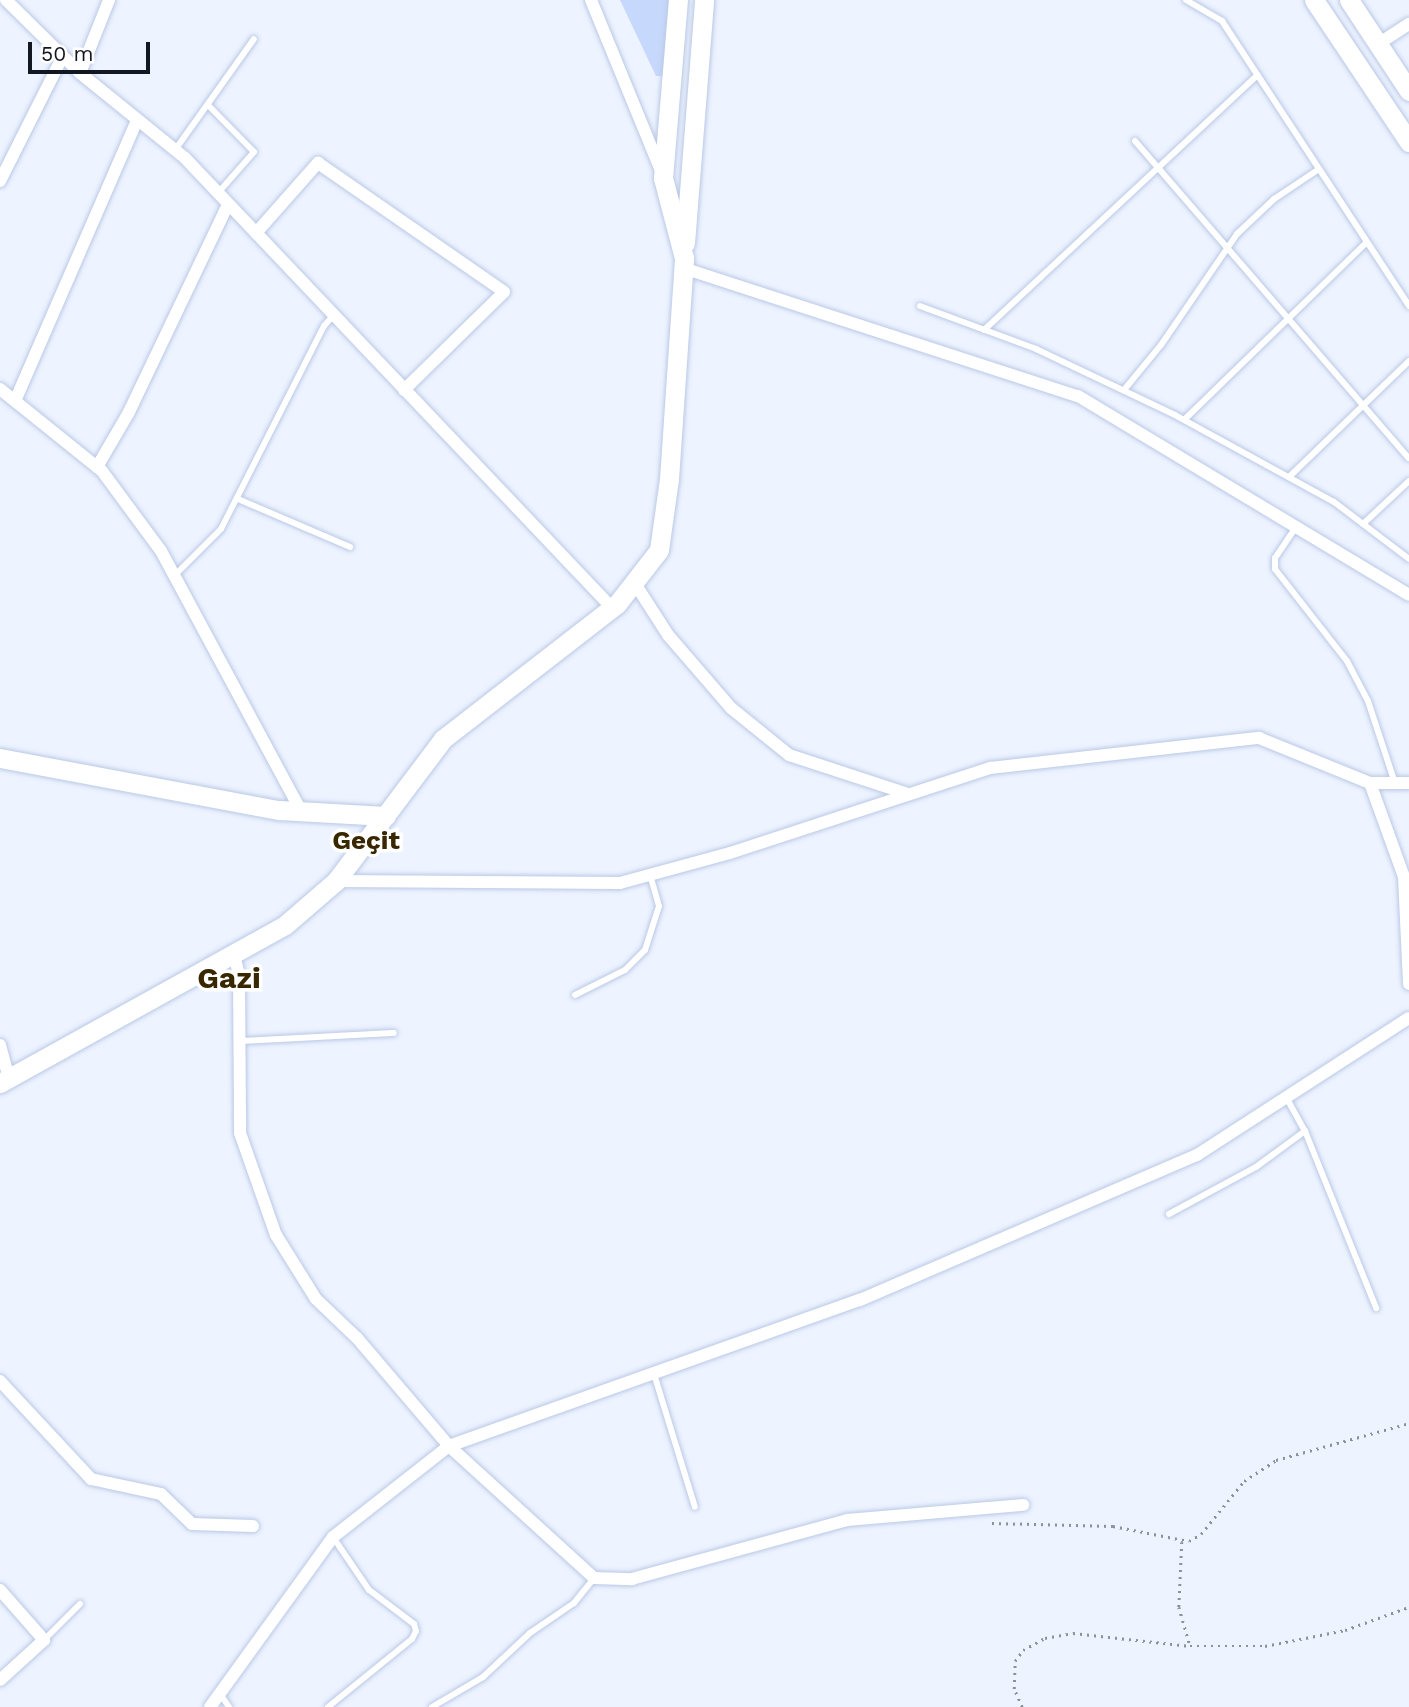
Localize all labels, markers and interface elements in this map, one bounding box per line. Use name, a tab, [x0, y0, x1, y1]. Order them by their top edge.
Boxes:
scale bar	[32, 28, 154, 72]
text: 50 m	[41, 41, 93, 66]
district label: Geçit	[332, 825, 400, 857]
district label: Gazi	[197, 960, 261, 996]

